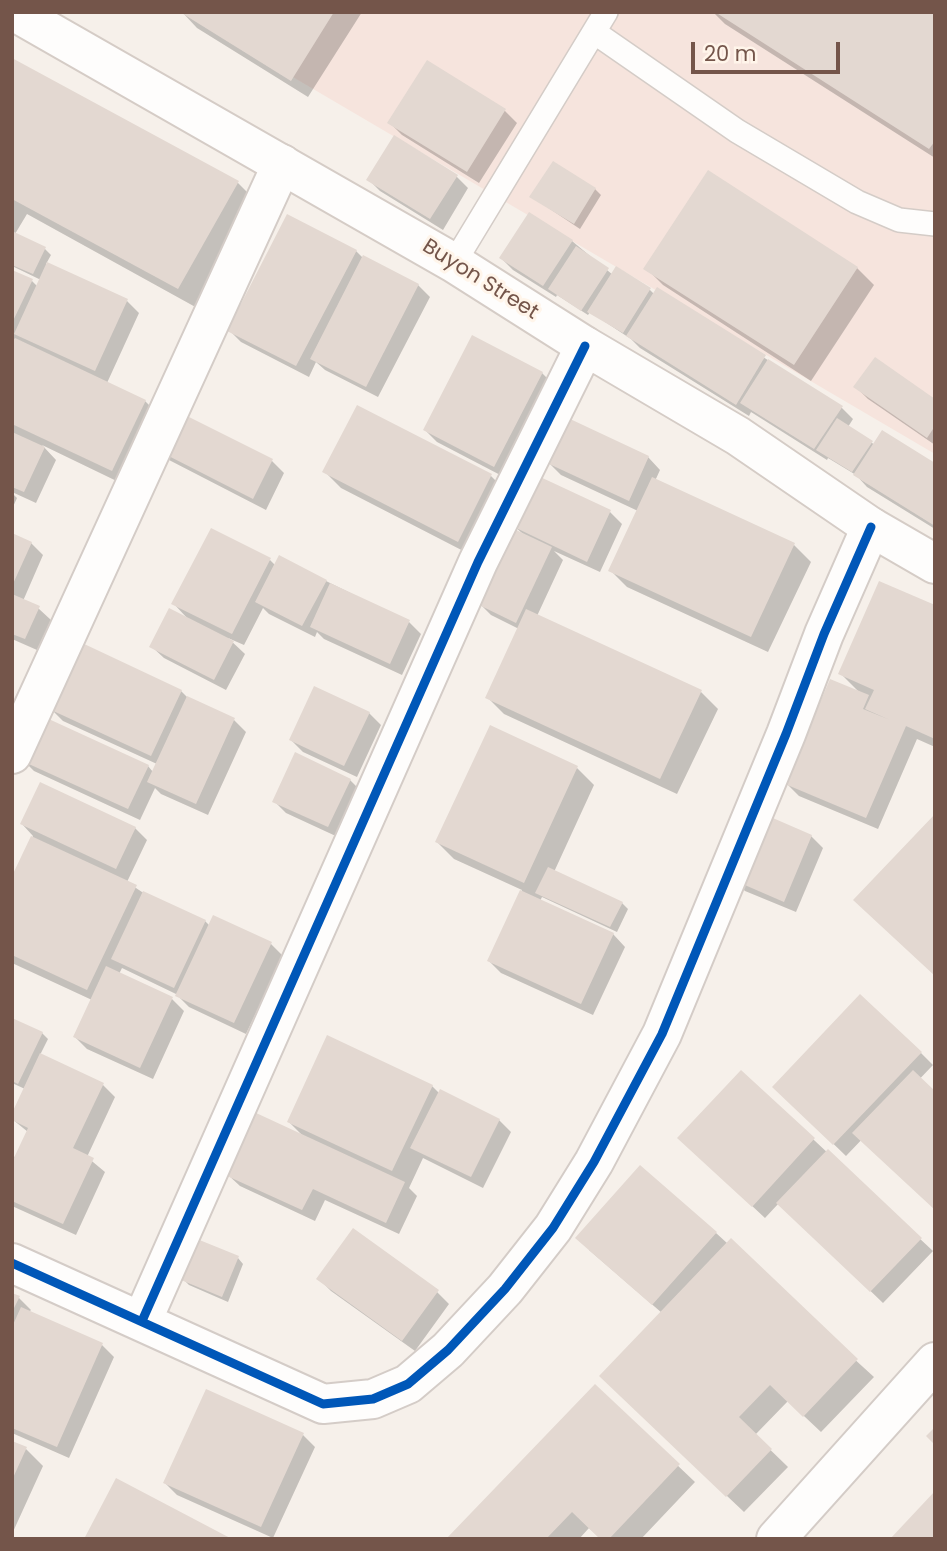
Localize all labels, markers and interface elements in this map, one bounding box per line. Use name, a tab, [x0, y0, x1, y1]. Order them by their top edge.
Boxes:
scale bar	[695, 28, 844, 72]
text: 20 m	[704, 39, 757, 68]
street label: Buyon Street	[417, 234, 543, 326]

